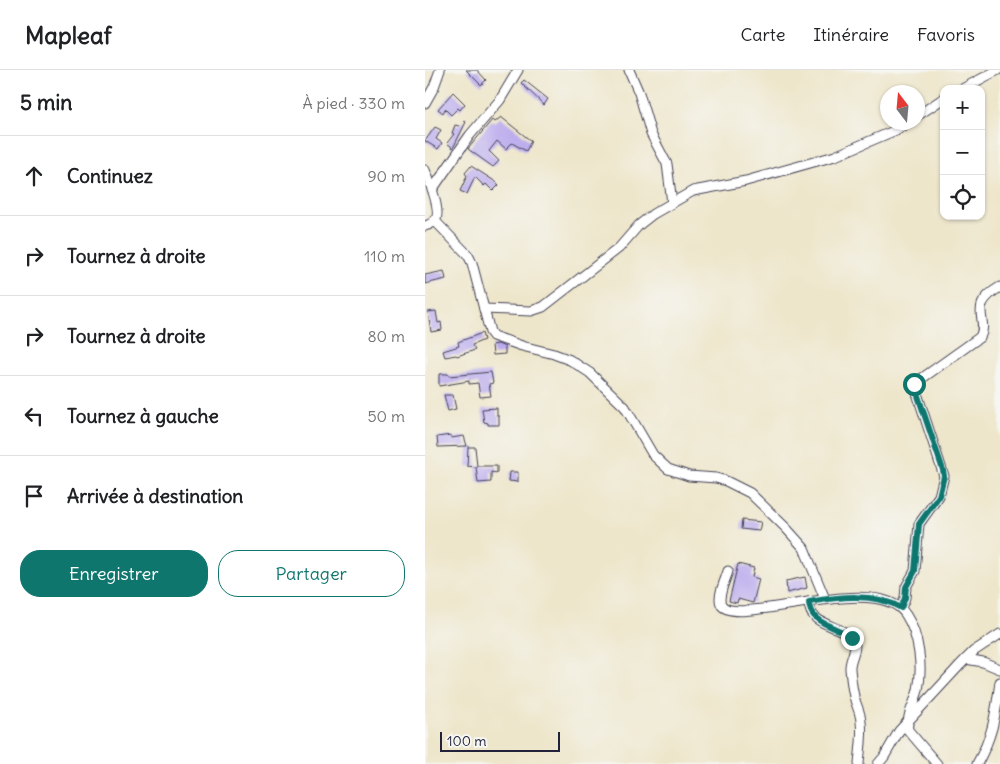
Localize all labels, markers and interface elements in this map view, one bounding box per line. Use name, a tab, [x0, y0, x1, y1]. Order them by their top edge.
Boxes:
text: Mapleaf	[25, 20, 112, 50]
text: Carte	[740, 23, 785, 46]
text: Itinéraire	[813, 23, 889, 46]
text: Favoris	[917, 23, 975, 46]
north arrow	[880, 85, 925, 130]
map controls	[940, 85, 985, 220]
button: +	[940, 85, 985, 130]
text: 5 min	[20, 89, 72, 116]
text: À pied · 330 m	[302, 93, 405, 113]
button: −	[940, 130, 985, 175]
icon: ahead	[20, 162, 48, 190]
text: Continuez	[67, 164, 153, 188]
text: 90 m	[367, 166, 405, 186]
button: locate	[940, 175, 985, 220]
icon: right	[20, 242, 48, 270]
text: Tournez à droite	[67, 244, 206, 268]
text: 110 m	[364, 246, 405, 266]
icon: right	[20, 322, 48, 350]
text: Tournez à droite	[67, 324, 206, 348]
text: 80 m	[367, 326, 405, 346]
route start	[903, 373, 926, 396]
icon: left	[20, 402, 48, 430]
text: Tournez à gauche	[67, 404, 219, 428]
text: 50 m	[367, 406, 405, 426]
icon: arrive	[20, 482, 48, 510]
text: Arrivée à destination	[67, 484, 243, 508]
button: Enregistrer	[20, 550, 208, 597]
button: Partager	[218, 550, 405, 597]
route end	[841, 627, 864, 650]
scale bar	[440, 729, 560, 752]
text: 100 m	[447, 732, 487, 750]

